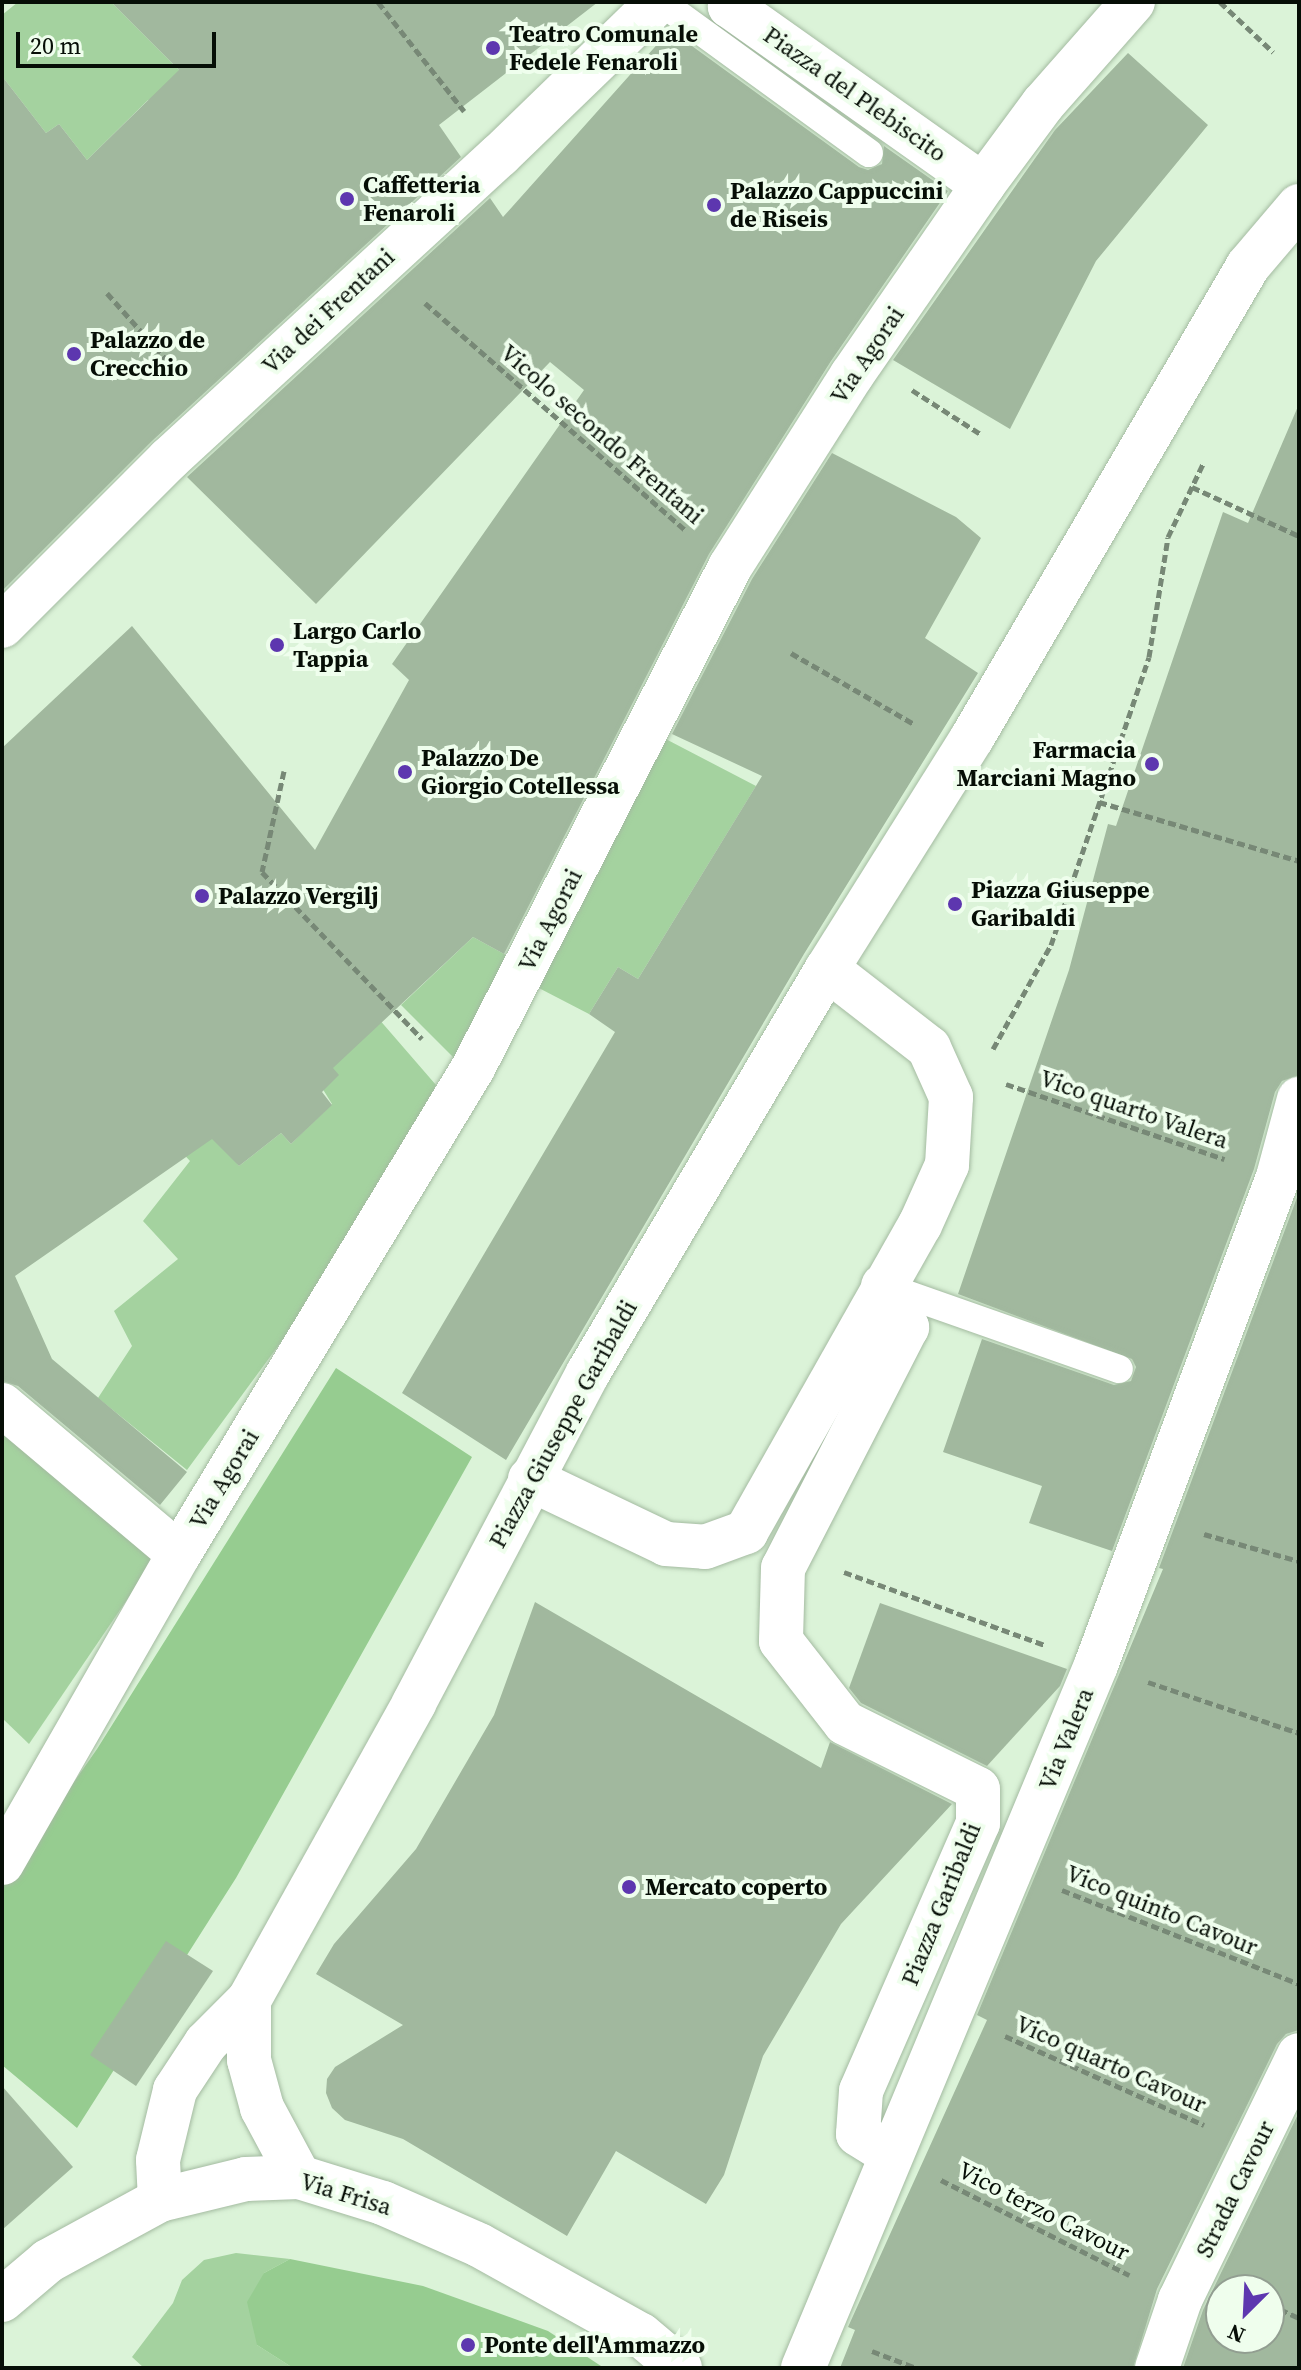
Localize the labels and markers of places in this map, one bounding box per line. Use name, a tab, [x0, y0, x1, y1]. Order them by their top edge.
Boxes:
place label: Teatro Comunale Fedele Fenaroli	[509, 20, 698, 76]
marker: Teatro Comunale Fedele Fenaroli	[484, 39, 502, 57]
place label: Caffetteria Fenaroli	[363, 171, 480, 227]
place label: Palazzo Cappuccini de Riseis	[730, 177, 943, 233]
marker: Caffetteria Fenaroli	[338, 190, 356, 208]
marker: Palazzo Cappuccini de Riseis	[705, 196, 723, 214]
place label: Palazzo de Crecchio	[90, 326, 205, 382]
marker: Palazzo de Crecchio	[65, 345, 83, 363]
place label: Largo Carlo Tappia	[293, 617, 421, 673]
marker: Largo Carlo Tappia	[268, 636, 286, 654]
place label: Farmacia Marciani Magno	[956, 736, 1136, 792]
place label: Palazzo De Giorgio Cotellessa	[421, 744, 620, 800]
marker: Farmacia Marciani Magno	[1143, 755, 1161, 773]
marker: Palazzo De Giorgio Cotellessa	[396, 763, 414, 781]
place label: Piazza Giuseppe Garibaldi	[971, 876, 1150, 932]
place label: Palazzo Vergilj	[218, 882, 379, 910]
marker: Palazzo Vergilj	[193, 887, 211, 905]
marker: Piazza Giuseppe Garibaldi	[946, 895, 964, 913]
place label: Mercato coperto	[645, 1873, 827, 1901]
marker: Mercato coperto	[620, 1878, 638, 1896]
place label: Ponte dell'Ammazzo	[484, 2331, 705, 2359]
marker: Ponte dell'Ammazzo	[459, 2336, 477, 2354]

